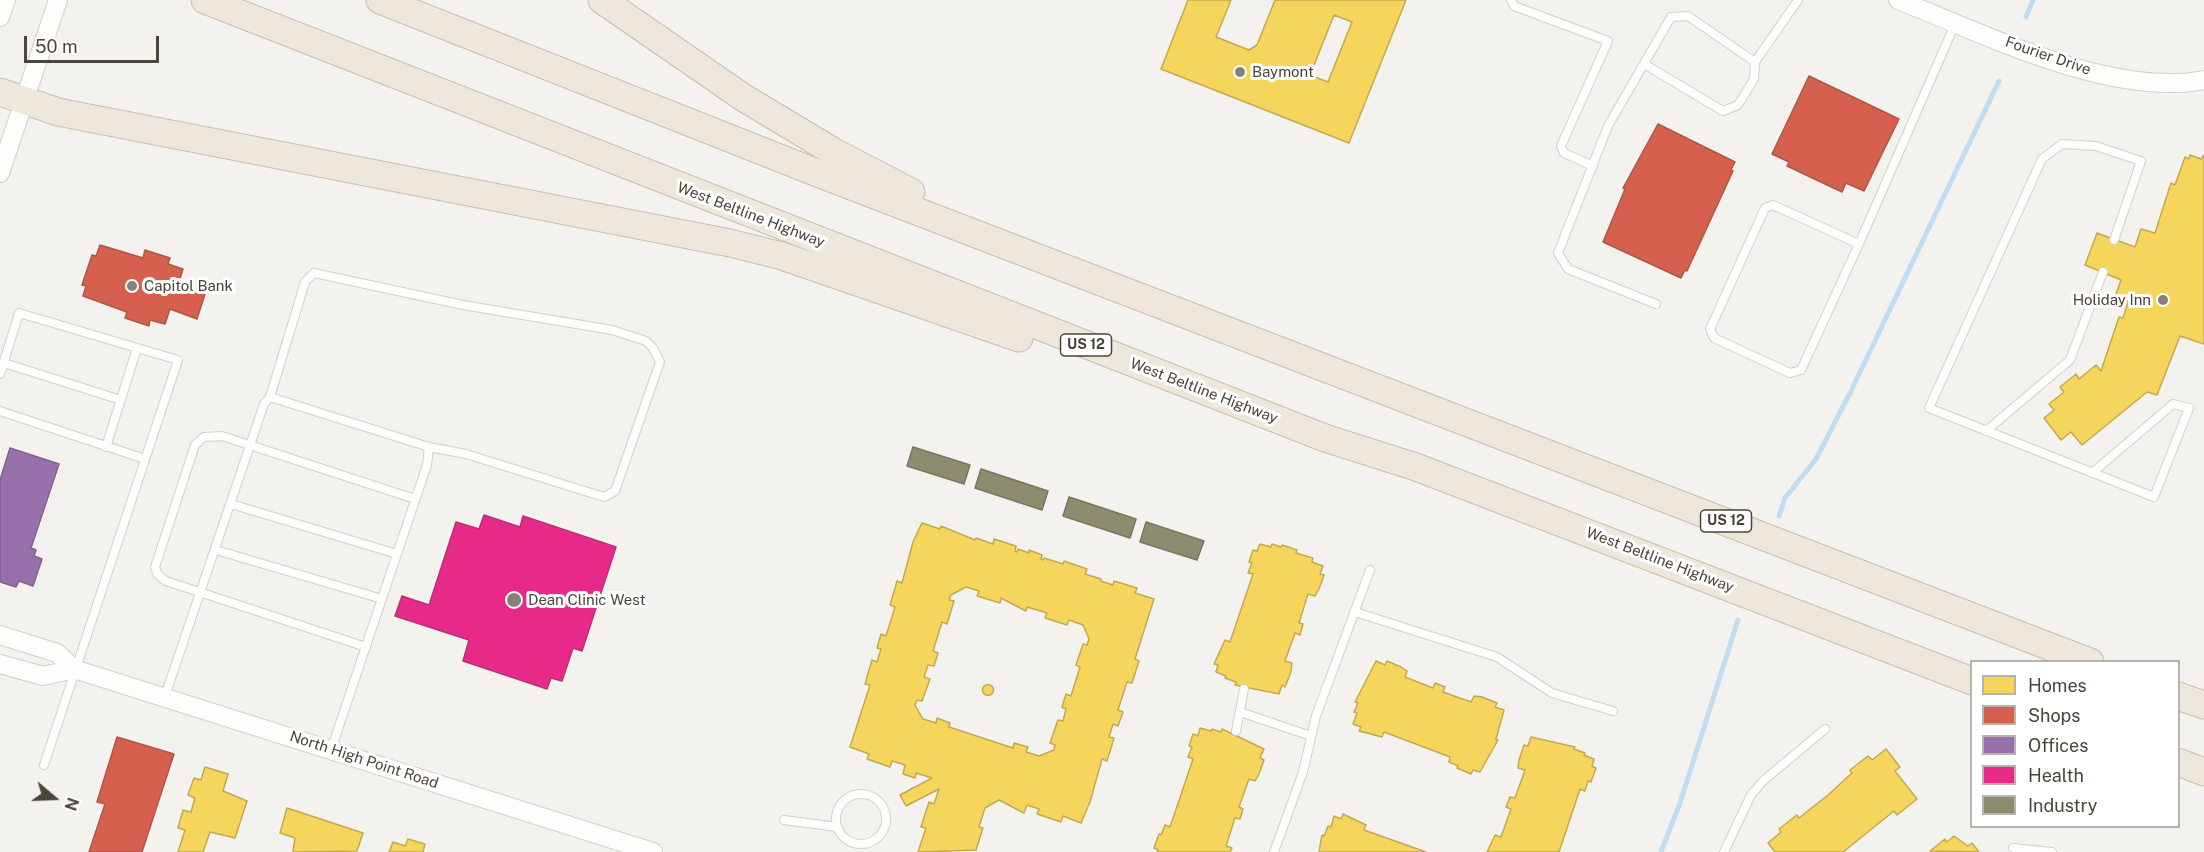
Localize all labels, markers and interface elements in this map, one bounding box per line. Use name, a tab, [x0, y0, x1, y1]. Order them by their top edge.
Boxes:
scale bar	[27, 24, 162, 62]
street label: Fourier Drive	[2003, 33, 2093, 79]
text: 50 m	[35, 36, 78, 57]
place label: Baymont	[1252, 63, 1314, 81]
marker: Baymont	[1233, 65, 1247, 79]
street label: West Beltline Highway	[675, 178, 827, 252]
place label: Capitol Bank	[144, 277, 233, 295]
marker: Capitol Bank	[125, 279, 139, 293]
place label: Holiday Inn	[2073, 291, 2151, 309]
marker: Holiday Inn	[2156, 293, 2170, 307]
road number: US 12	[1060, 334, 1112, 356]
street label: West Beltline Highway	[1128, 354, 1280, 428]
road number: US 12	[1700, 510, 1752, 532]
street label: West Beltline Highway	[1584, 523, 1736, 597]
marker: Dean Clinic West	[505, 591, 523, 609]
place label: Dean Clinic West	[528, 591, 645, 609]
legend	[1970, 660, 2180, 828]
text: Homes	[2028, 675, 2087, 696]
text: Shops	[2028, 705, 2080, 726]
street label: North High Point Road	[287, 727, 441, 793]
text: Offices	[2028, 735, 2088, 756]
text: Health	[2028, 765, 2084, 786]
north arrow	[24, 768, 84, 828]
text: N	[60, 795, 83, 813]
text: Industry	[2028, 795, 2097, 816]

